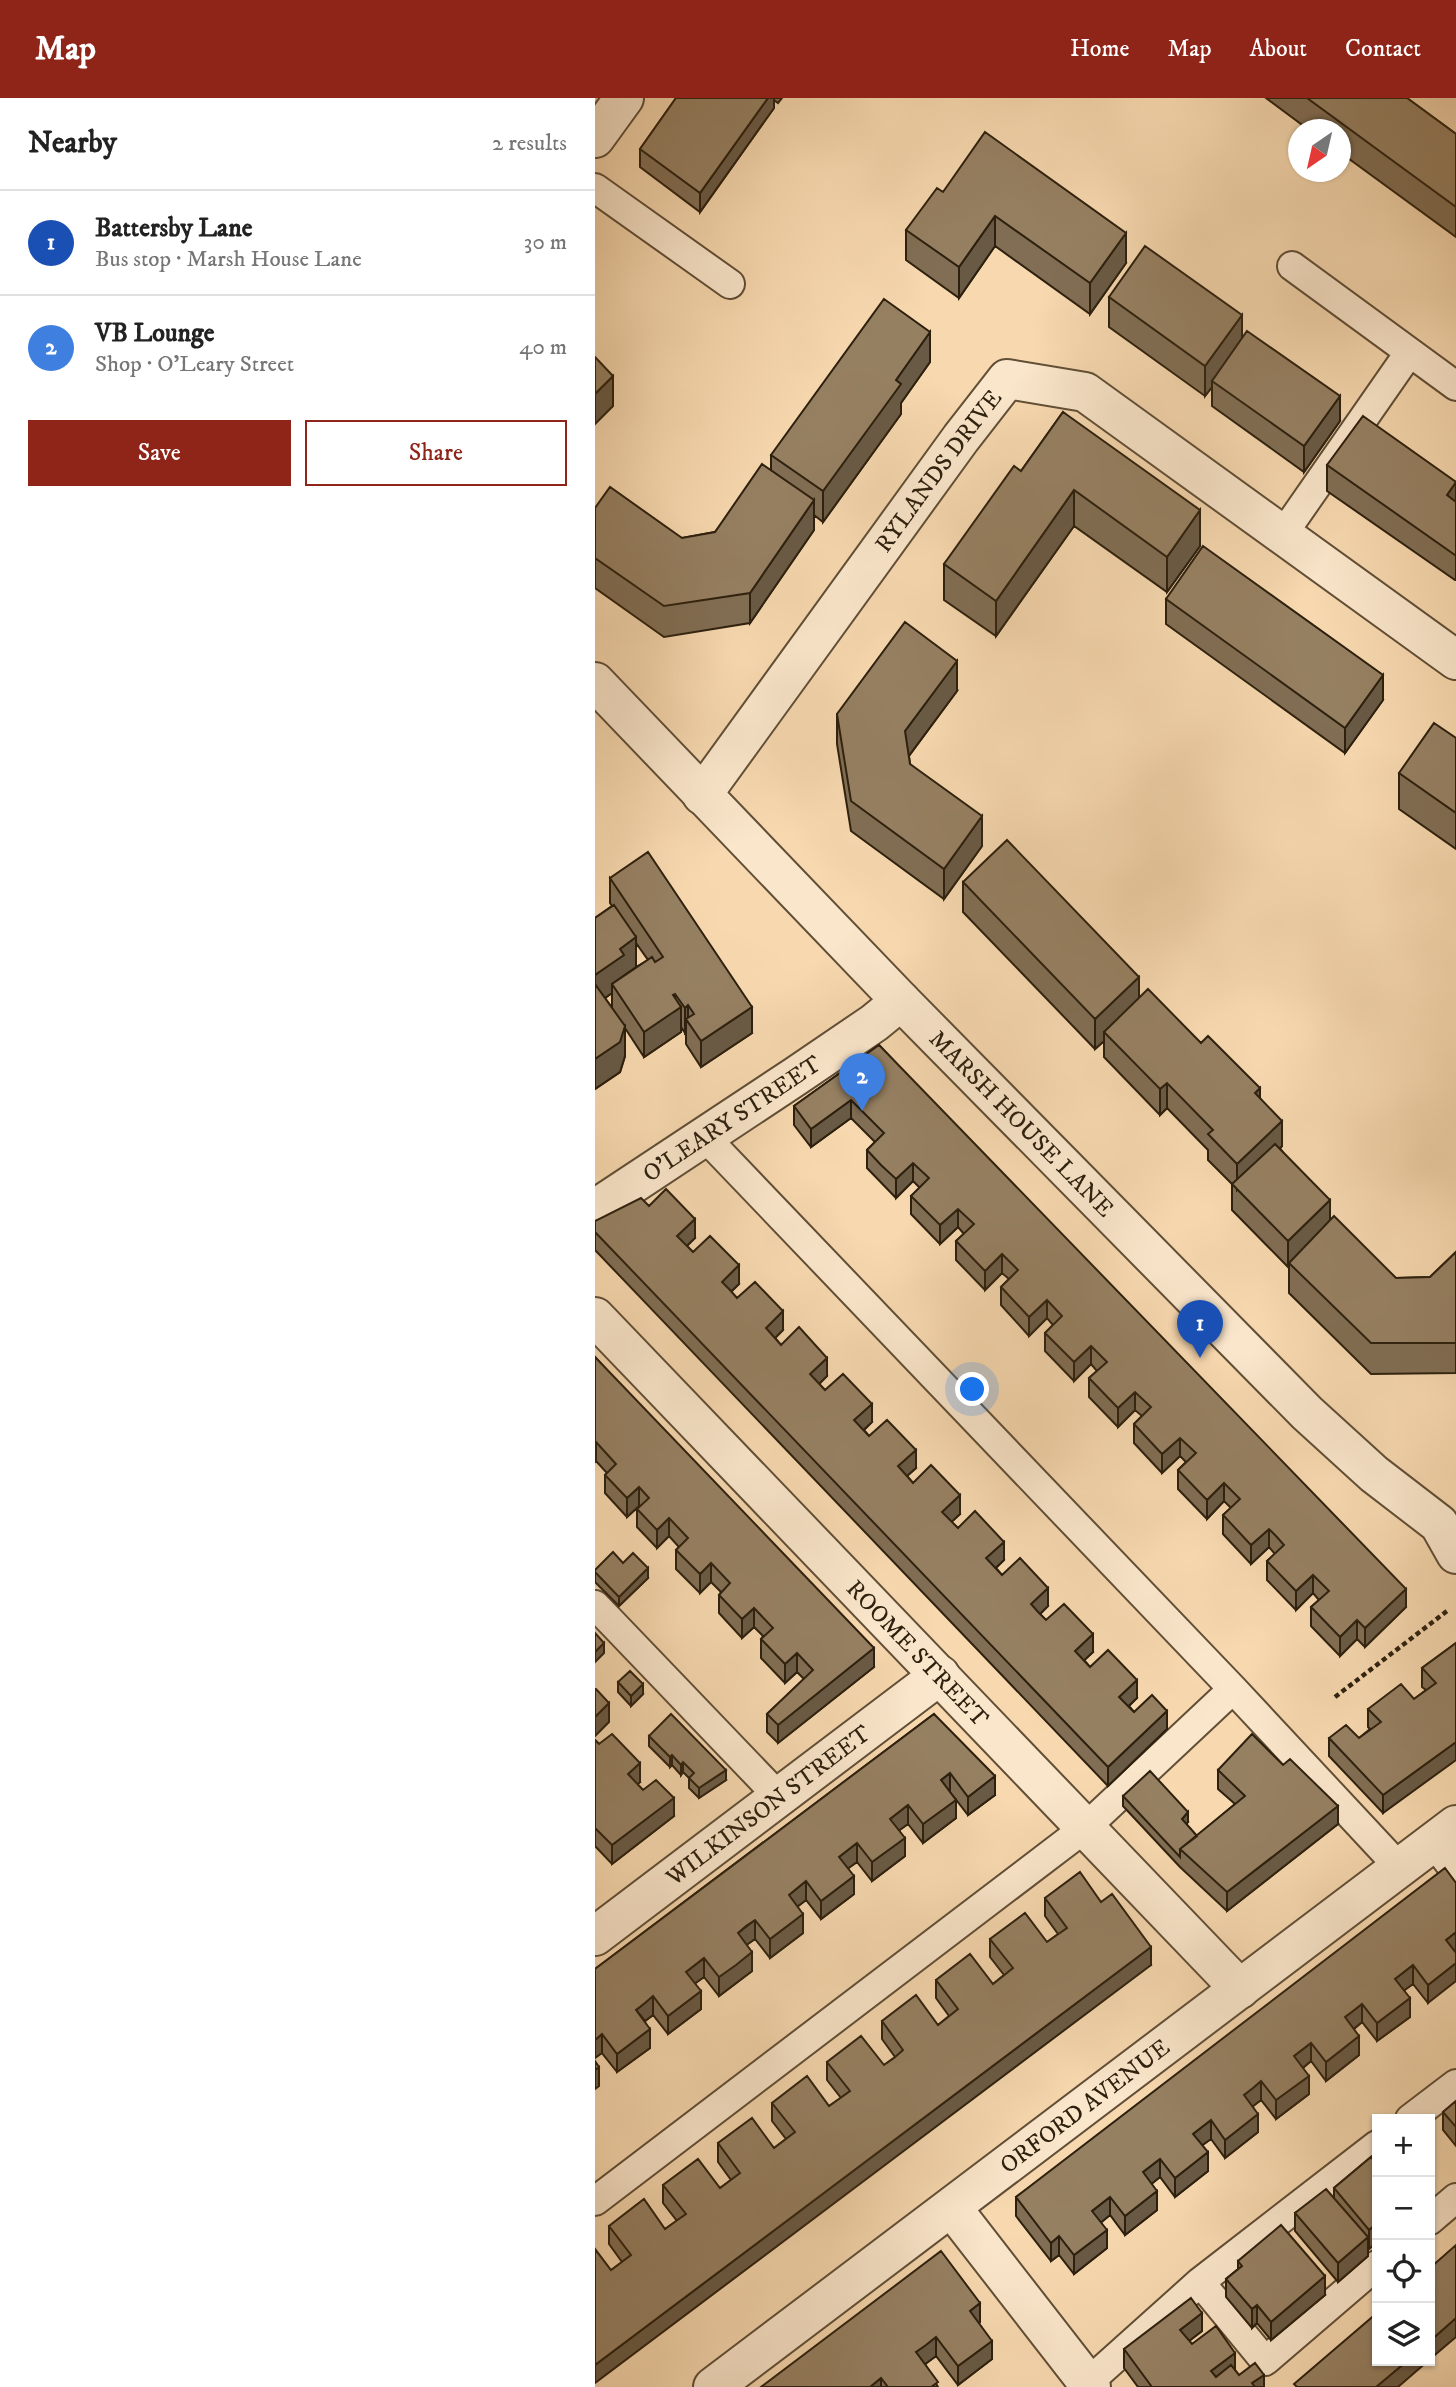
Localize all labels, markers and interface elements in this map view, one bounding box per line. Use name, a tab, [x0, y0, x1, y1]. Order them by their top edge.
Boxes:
text: Map	[35, 29, 96, 70]
text: Home	[1070, 34, 1129, 64]
text: Map	[1167, 34, 1212, 64]
text: About	[1250, 34, 1307, 64]
text: Contact	[1345, 34, 1421, 64]
north arrow	[1288, 119, 1351, 182]
text: Nearby	[28, 125, 117, 162]
text: 2 results	[492, 129, 567, 158]
text: Battersby Lane	[95, 212, 252, 245]
text: 1	[47, 228, 55, 257]
text: 30 m	[524, 228, 567, 257]
text: Bus stop · Marsh House Lane	[95, 245, 362, 274]
text: VB Lounge	[95, 317, 214, 350]
text: 2	[45, 333, 57, 362]
text: 40 m	[519, 333, 567, 362]
text: Shop · O'Leary Street	[95, 350, 294, 379]
street label: RYLANDS DRIVE	[869, 384, 1009, 559]
button: Save	[28, 420, 291, 486]
button: Share	[305, 420, 567, 486]
street label: MARSH HOUSE LANE	[922, 1024, 1120, 1224]
street label: O'LEARY STREET	[637, 1049, 827, 1189]
pin: 2	[839, 1053, 885, 1111]
pin: 1	[1177, 1300, 1223, 1358]
your location	[955, 1372, 989, 1406]
street label: ROOME STREET	[839, 1574, 994, 1734]
street label: WILKINSON STREET	[660, 1719, 877, 1893]
street label: ORFORD AVENUE	[994, 2033, 1176, 2181]
map controls	[1372, 2114, 1435, 2366]
button: +	[1372, 2114, 1435, 2177]
button: −	[1372, 2177, 1435, 2240]
button: locate	[1372, 2240, 1435, 2303]
button: layers	[1372, 2303, 1435, 2366]

